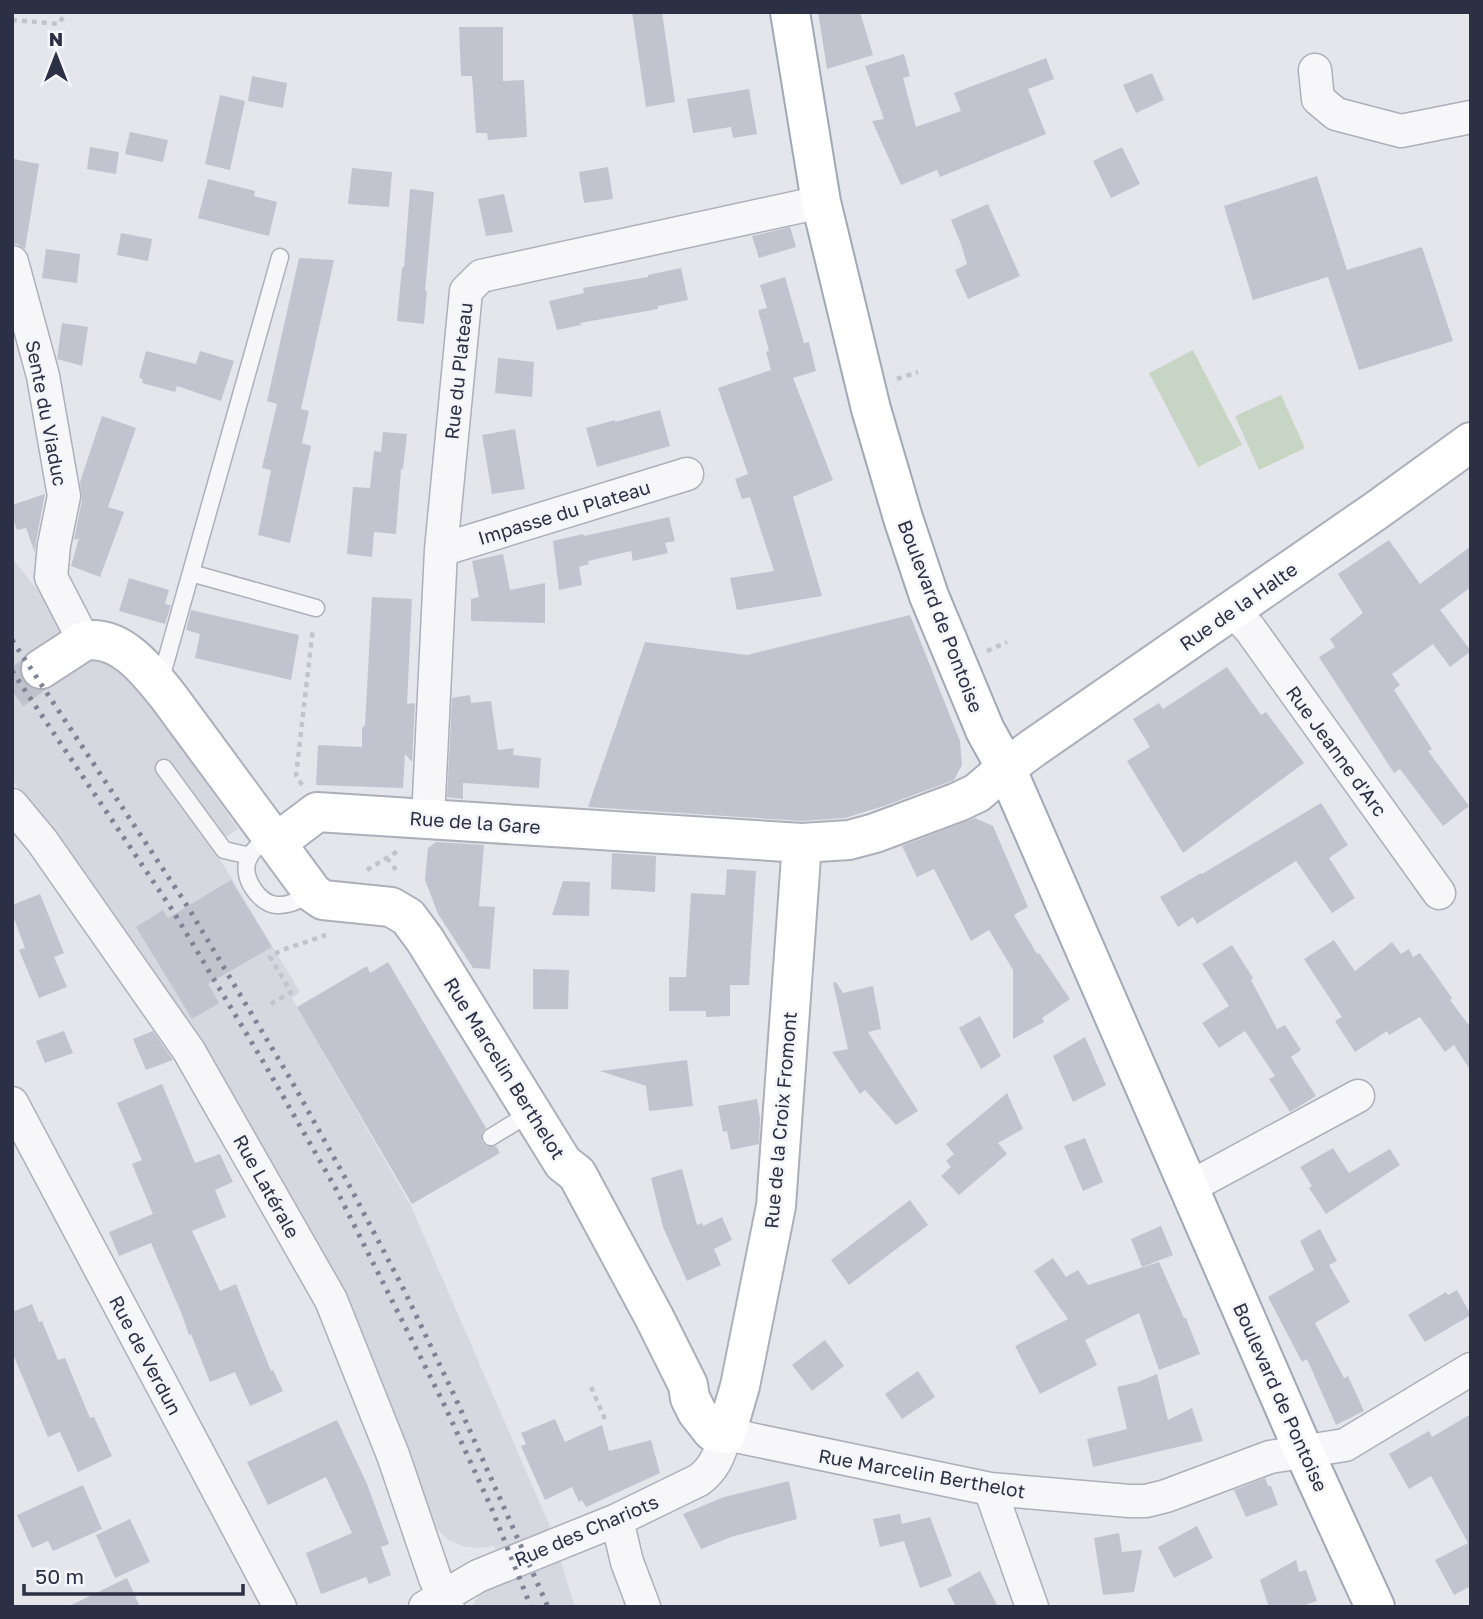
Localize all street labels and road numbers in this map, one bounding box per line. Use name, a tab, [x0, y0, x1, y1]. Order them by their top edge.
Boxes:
street label: Rue du Plateau	[439, 301, 477, 441]
street label: Sente du Viaduc	[22, 338, 72, 488]
street label: Impasse du Plateau	[475, 475, 653, 549]
street label: Boulevard de Pontoise	[894, 516, 988, 716]
street label: Rue de la Halte	[1175, 557, 1301, 655]
street label: Rue Jeanne d'Arc	[1282, 681, 1392, 821]
street label: Rue de la Gare	[409, 806, 541, 838]
street label: Rue Marcelin Berthelot	[440, 973, 570, 1163]
street label: Rue de la Croix Fromont	[759, 1010, 801, 1230]
street label: Rue Latérale	[229, 1130, 305, 1242]
street label: Rue de Verdun	[105, 1291, 187, 1419]
street label: Boulevard de Pontoise	[1229, 1299, 1333, 1495]
street label: Rue Marcelin Berthelot	[817, 1443, 1027, 1503]
street label: Rue des Chariots	[511, 1489, 661, 1571]

